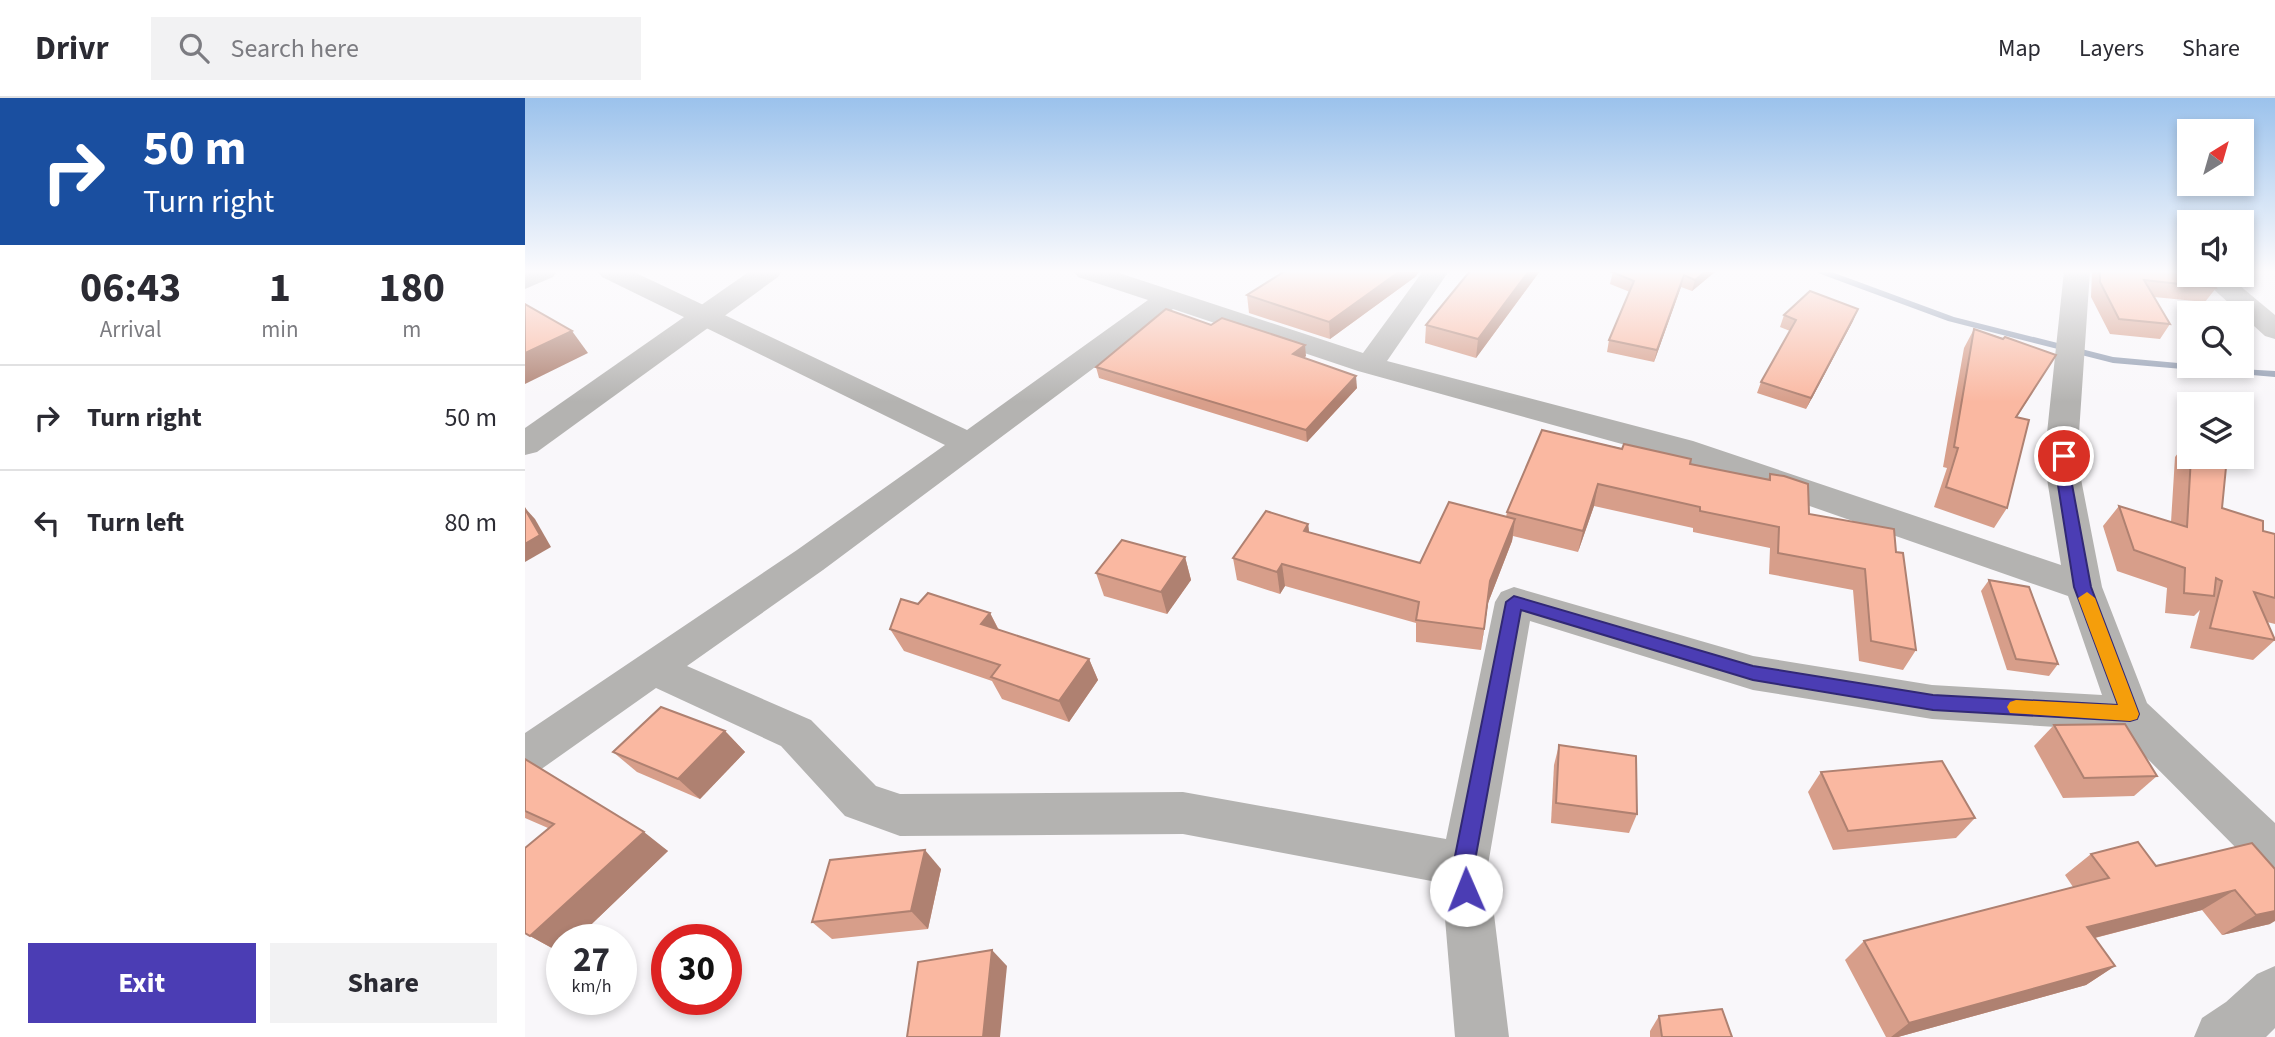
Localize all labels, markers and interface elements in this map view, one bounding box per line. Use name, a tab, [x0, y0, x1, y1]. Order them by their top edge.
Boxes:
search box	[151, 17, 641, 80]
text: Drivr	[35, 25, 109, 72]
icon: search	[175, 29, 213, 67]
text: Search here	[231, 30, 359, 67]
text: Map	[1998, 31, 2041, 66]
text: Layers	[2079, 31, 2144, 66]
text: Share	[2182, 31, 2240, 66]
text: 50 m	[143, 114, 247, 184]
north arrow	[2177, 119, 2254, 196]
map controls	[2177, 119, 2254, 469]
icon: right	[28, 126, 119, 217]
text: Turn right	[143, 179, 274, 225]
button: sound	[2177, 210, 2254, 287]
text: 06:43	[80, 258, 181, 318]
text: 1	[269, 258, 291, 318]
text: 180	[378, 258, 445, 318]
button: search	[2177, 301, 2254, 378]
text: Arrival	[100, 313, 162, 346]
text: min	[261, 313, 299, 346]
text: m	[402, 313, 421, 346]
button: layers	[2177, 392, 2254, 469]
icon: right	[28, 399, 66, 437]
text: Turn right	[87, 399, 202, 436]
text: 50 m	[444, 399, 497, 436]
pin	[2034, 426, 2094, 486]
icon: arrive	[2045, 437, 2083, 475]
icon: left	[28, 504, 66, 542]
text: Turn left	[87, 504, 184, 541]
text: 80 m	[444, 504, 497, 541]
position arrow	[1429, 853, 1503, 927]
speed limit sign: 30	[651, 924, 742, 1015]
text: 27	[573, 935, 610, 985]
button: Exit	[28, 943, 256, 1023]
button: Share	[270, 943, 497, 1023]
text: km/h	[572, 974, 611, 999]

